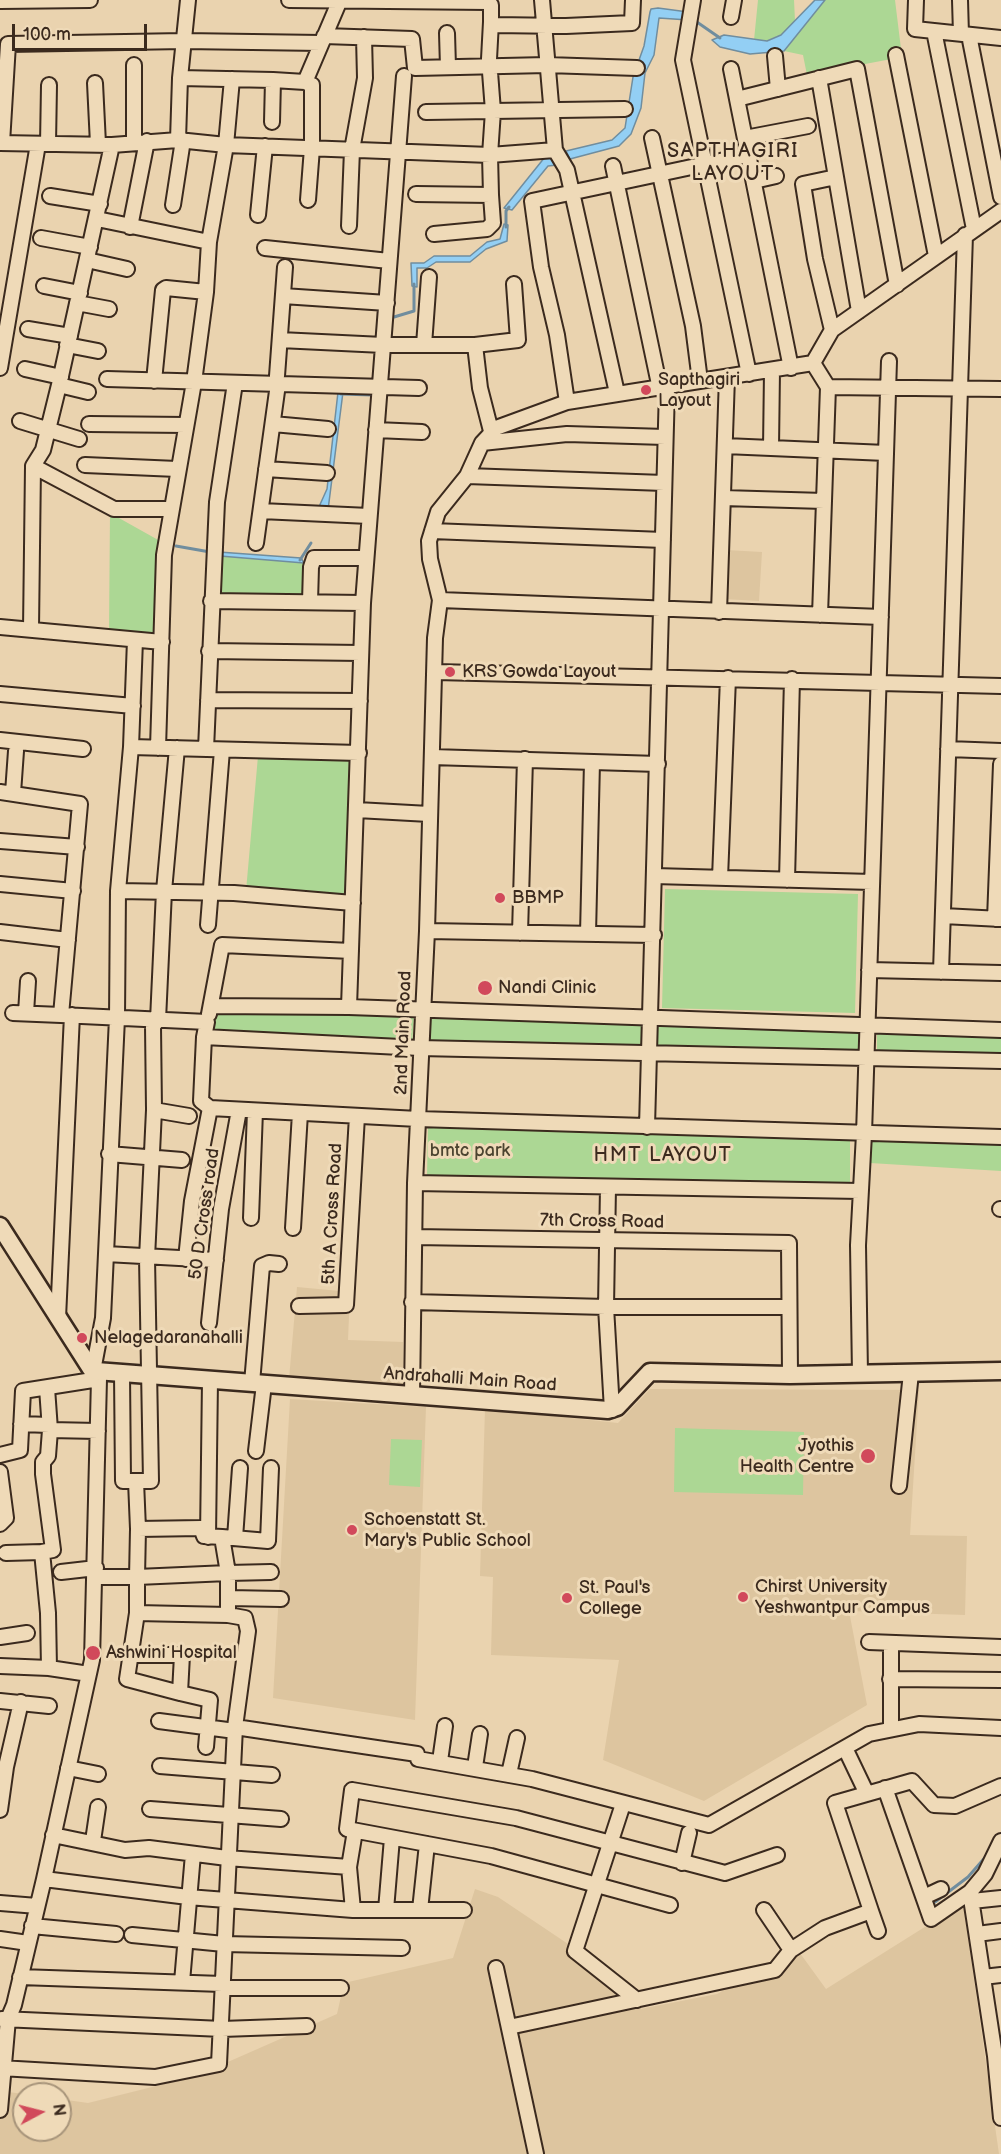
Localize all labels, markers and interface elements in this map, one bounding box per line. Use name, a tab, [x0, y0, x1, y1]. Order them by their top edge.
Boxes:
scale bar	[15, 12, 150, 50]
text: 100 m	[23, 24, 71, 45]
district label: SAPTHAGIRI LAYOUT	[667, 140, 799, 187]
place label: Sapthagiri Layout	[658, 369, 740, 412]
marker: Sapthagiri Layout	[639, 383, 653, 397]
place label: KRS Gowda Layout	[462, 661, 616, 683]
marker: KRS Gowda Layout	[443, 665, 457, 679]
place label: BBMP	[512, 887, 564, 909]
marker: BBMP	[493, 891, 507, 905]
street label: 2nd Main Road	[391, 970, 417, 1096]
place label: Nandi Clinic	[498, 977, 596, 999]
marker: Nandi Clinic	[476, 979, 494, 997]
park label: bmtc park	[430, 1140, 510, 1162]
street label: 5th A Cross Road	[319, 1143, 347, 1285]
district label: HMT LAYOUT	[594, 1144, 732, 1168]
street label: 50 D Cross road	[185, 1147, 225, 1281]
street label: 7th Cross Road	[540, 1210, 664, 1234]
place label: Nelagedaranahalli	[94, 1327, 243, 1349]
marker: Nelagedaranahalli	[75, 1331, 89, 1345]
street label: Andrahalli Main Road	[383, 1363, 557, 1397]
place label: Jyothis Health Centre	[740, 1435, 854, 1478]
marker: Jyothis Health Centre	[859, 1447, 877, 1465]
place label: Schoenstatt St. Mary's Public School	[364, 1509, 531, 1552]
marker: Schoenstatt St. Mary's Public School	[345, 1523, 359, 1537]
place label: Chirst University Yeshwantpur Campus	[755, 1576, 930, 1618]
place label: St. Paul's College	[579, 1577, 650, 1620]
marker: Chirst University Yeshwantpur Campus	[736, 1590, 750, 1604]
marker: St. Paul's College	[560, 1591, 574, 1605]
place label: Ashwini Hospital	[106, 1642, 237, 1664]
marker: Ashwini Hospital	[84, 1644, 102, 1662]
north arrow	[12, 2082, 72, 2142]
text: N	[48, 2103, 69, 2117]

